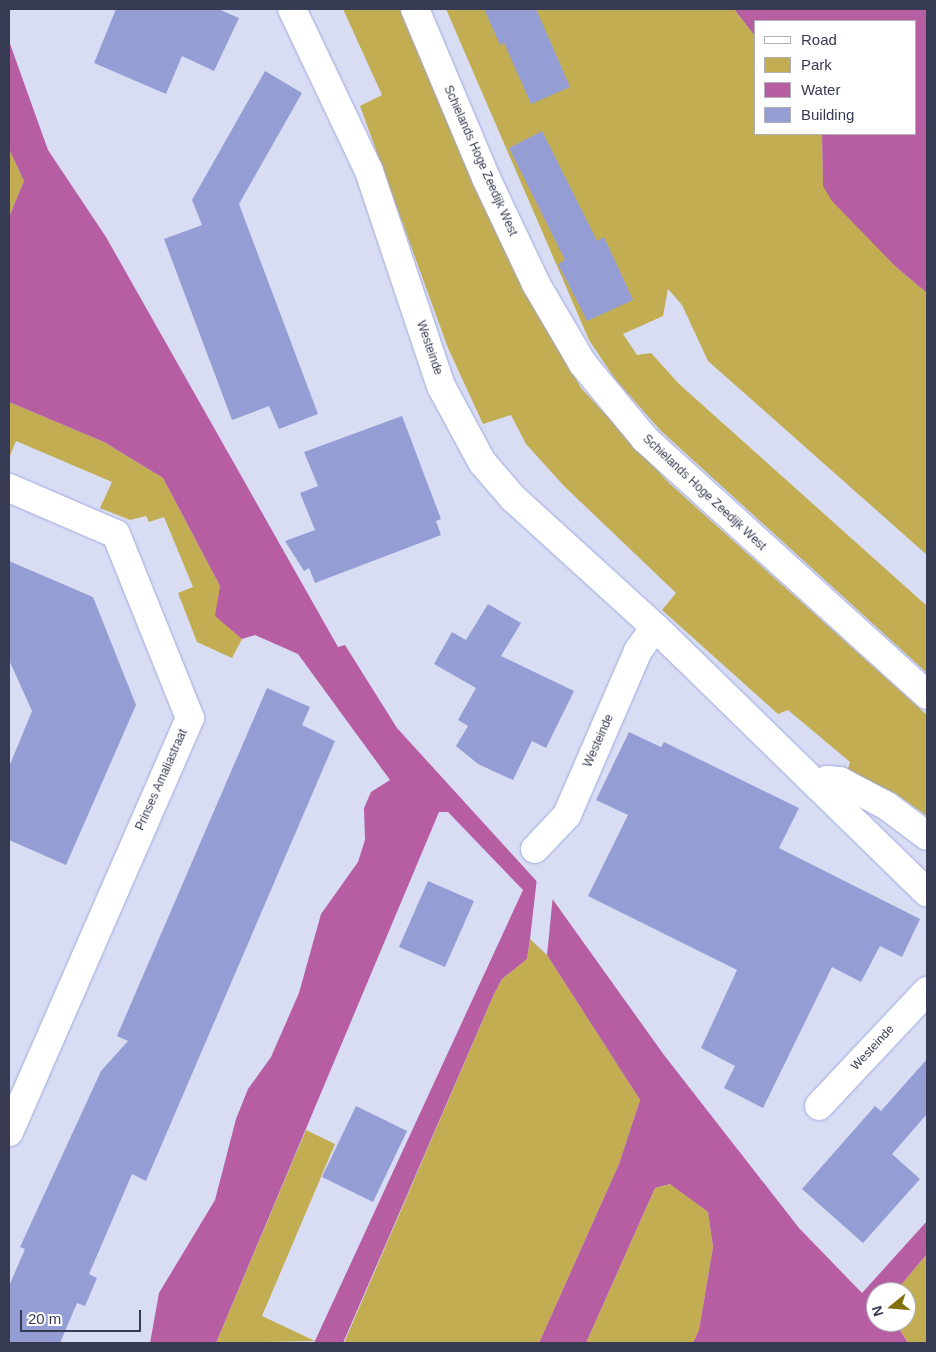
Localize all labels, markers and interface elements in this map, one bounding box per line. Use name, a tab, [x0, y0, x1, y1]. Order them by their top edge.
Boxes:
legend	[754, 20, 916, 135]
text: Road	[801, 31, 837, 48]
text: Park	[801, 56, 832, 73]
text: Water	[801, 81, 840, 98]
street label: Schielands Hoge Zeedijk West	[440, 84, 520, 238]
text: Building	[801, 106, 854, 123]
street label: Westeinde	[413, 319, 445, 377]
street label: Schielands Hoge Zeedijk West	[639, 432, 769, 554]
street label: Westeinde	[581, 712, 617, 770]
street label: Prinses Amaliastraat	[133, 727, 191, 833]
street label: Westeinde	[848, 1022, 898, 1074]
north arrow	[866, 1282, 916, 1332]
scale bar	[22, 1300, 144, 1332]
text: N	[868, 1304, 887, 1318]
text: 20 m	[28, 1310, 61, 1327]

